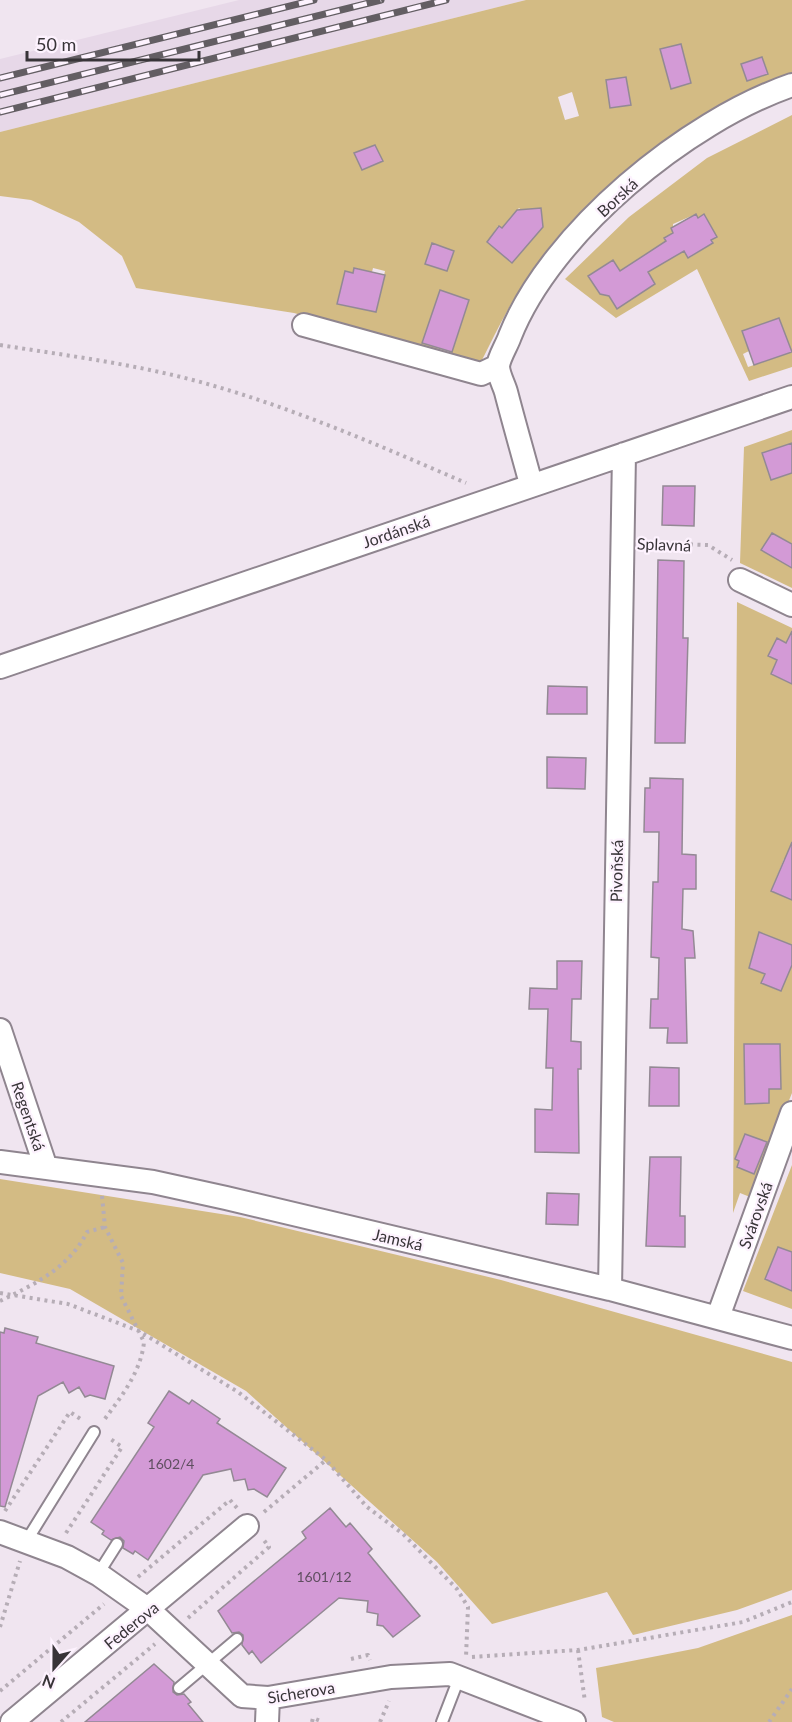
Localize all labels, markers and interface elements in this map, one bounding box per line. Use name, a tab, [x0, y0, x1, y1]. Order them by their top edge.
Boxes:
scale bar	[27, 24, 200, 62]
text: 50 m	[36, 33, 76, 55]
street label: Borská	[593, 174, 641, 220]
street label: Jordánská	[360, 511, 432, 551]
street label: Splavná	[637, 534, 691, 554]
street label: Pivoňská	[606, 840, 626, 902]
street label: Regentská	[8, 1079, 50, 1153]
street label: Svárovská	[734, 1179, 776, 1251]
street label: Jamská	[371, 1224, 425, 1254]
house number: 1602/4	[148, 1455, 194, 1472]
house number: 1601/12	[296, 1568, 352, 1585]
street label: Federova	[100, 1597, 162, 1653]
north arrow	[24, 1638, 84, 1698]
text: N	[39, 1671, 58, 1694]
street label: Sicherova	[266, 1677, 336, 1707]

